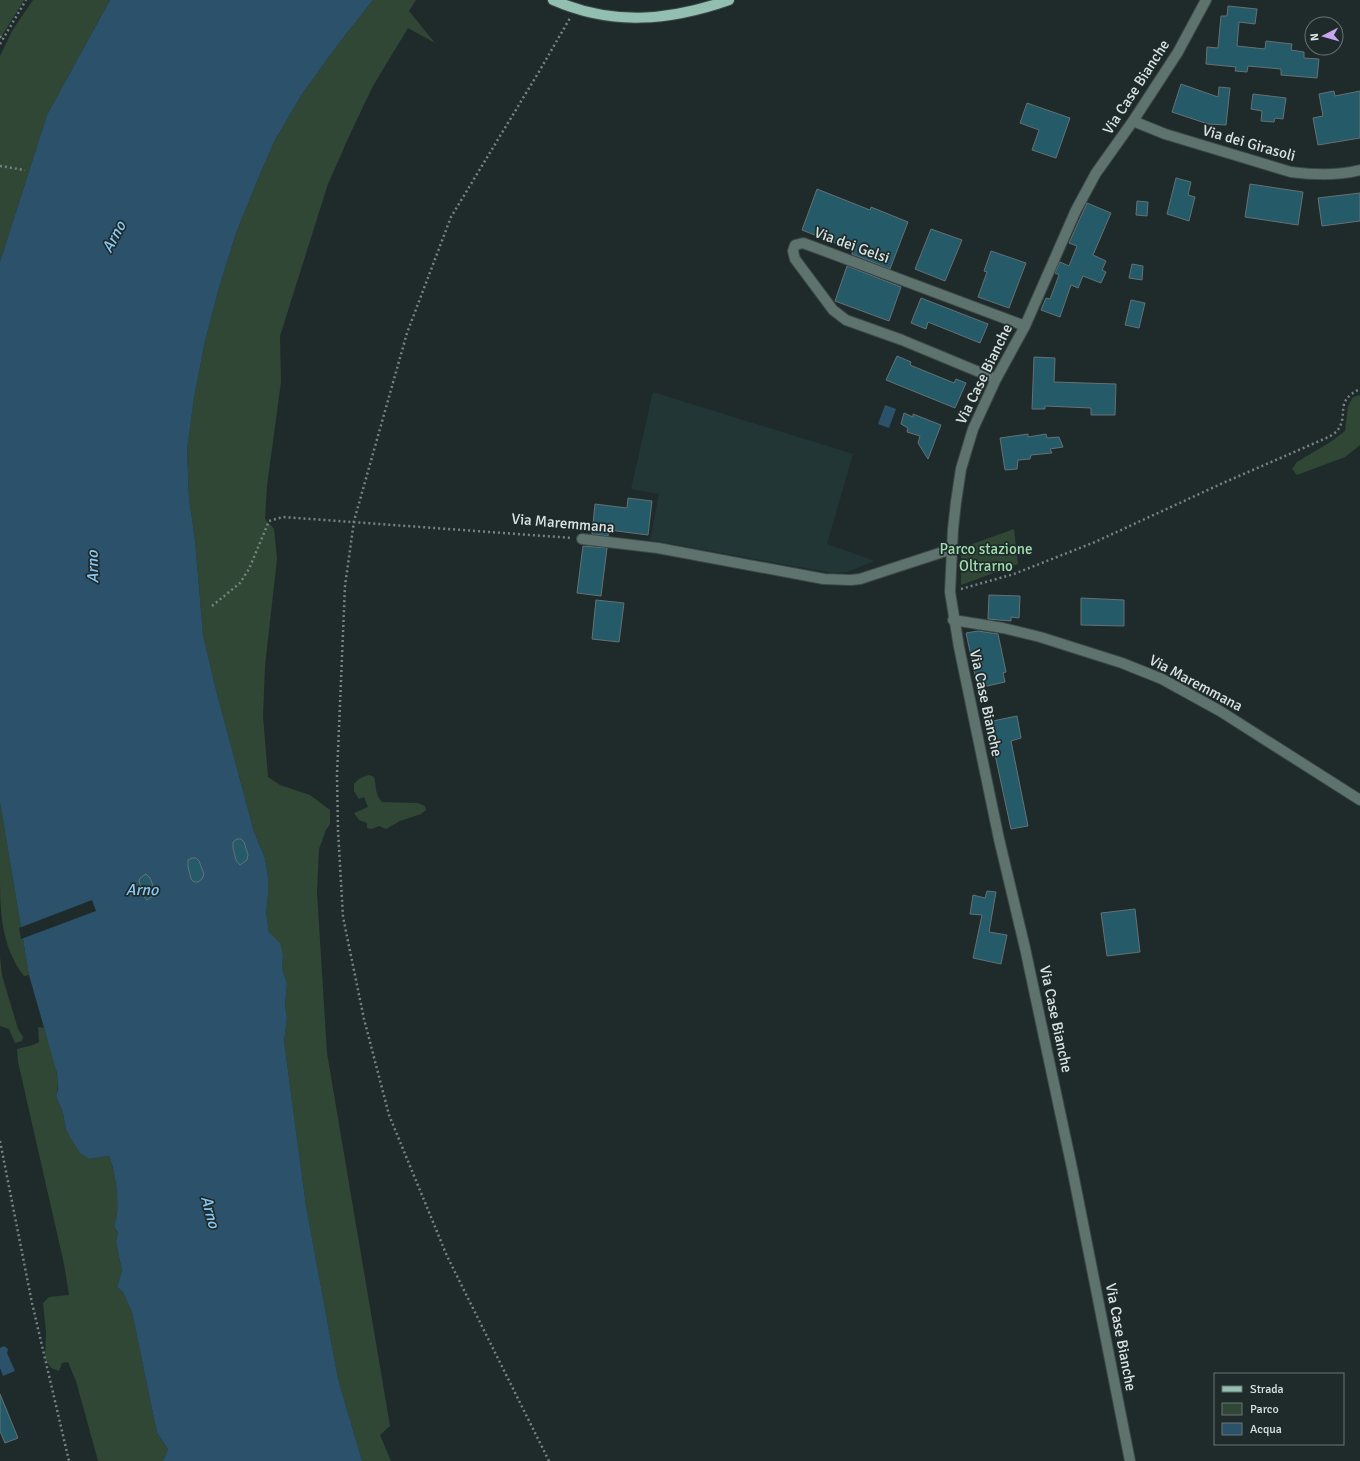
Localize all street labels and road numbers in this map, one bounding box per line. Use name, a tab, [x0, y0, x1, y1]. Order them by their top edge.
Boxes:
street label: Via Case Bianche	[1099, 36, 1173, 138]
street label: Via dei Girasoli	[1200, 121, 1298, 165]
street label: Via dei Gelsi	[812, 223, 892, 267]
street label: Via Case Bianche	[952, 321, 1016, 427]
street label: Via Maremmana	[511, 510, 615, 536]
street label: Via Case Bianche	[966, 648, 1006, 758]
street label: Via Maremmana	[1146, 651, 1246, 715]
street label: Via Case Bianche	[1036, 964, 1076, 1074]
street label: Via Case Bianche	[1102, 1282, 1140, 1392]

